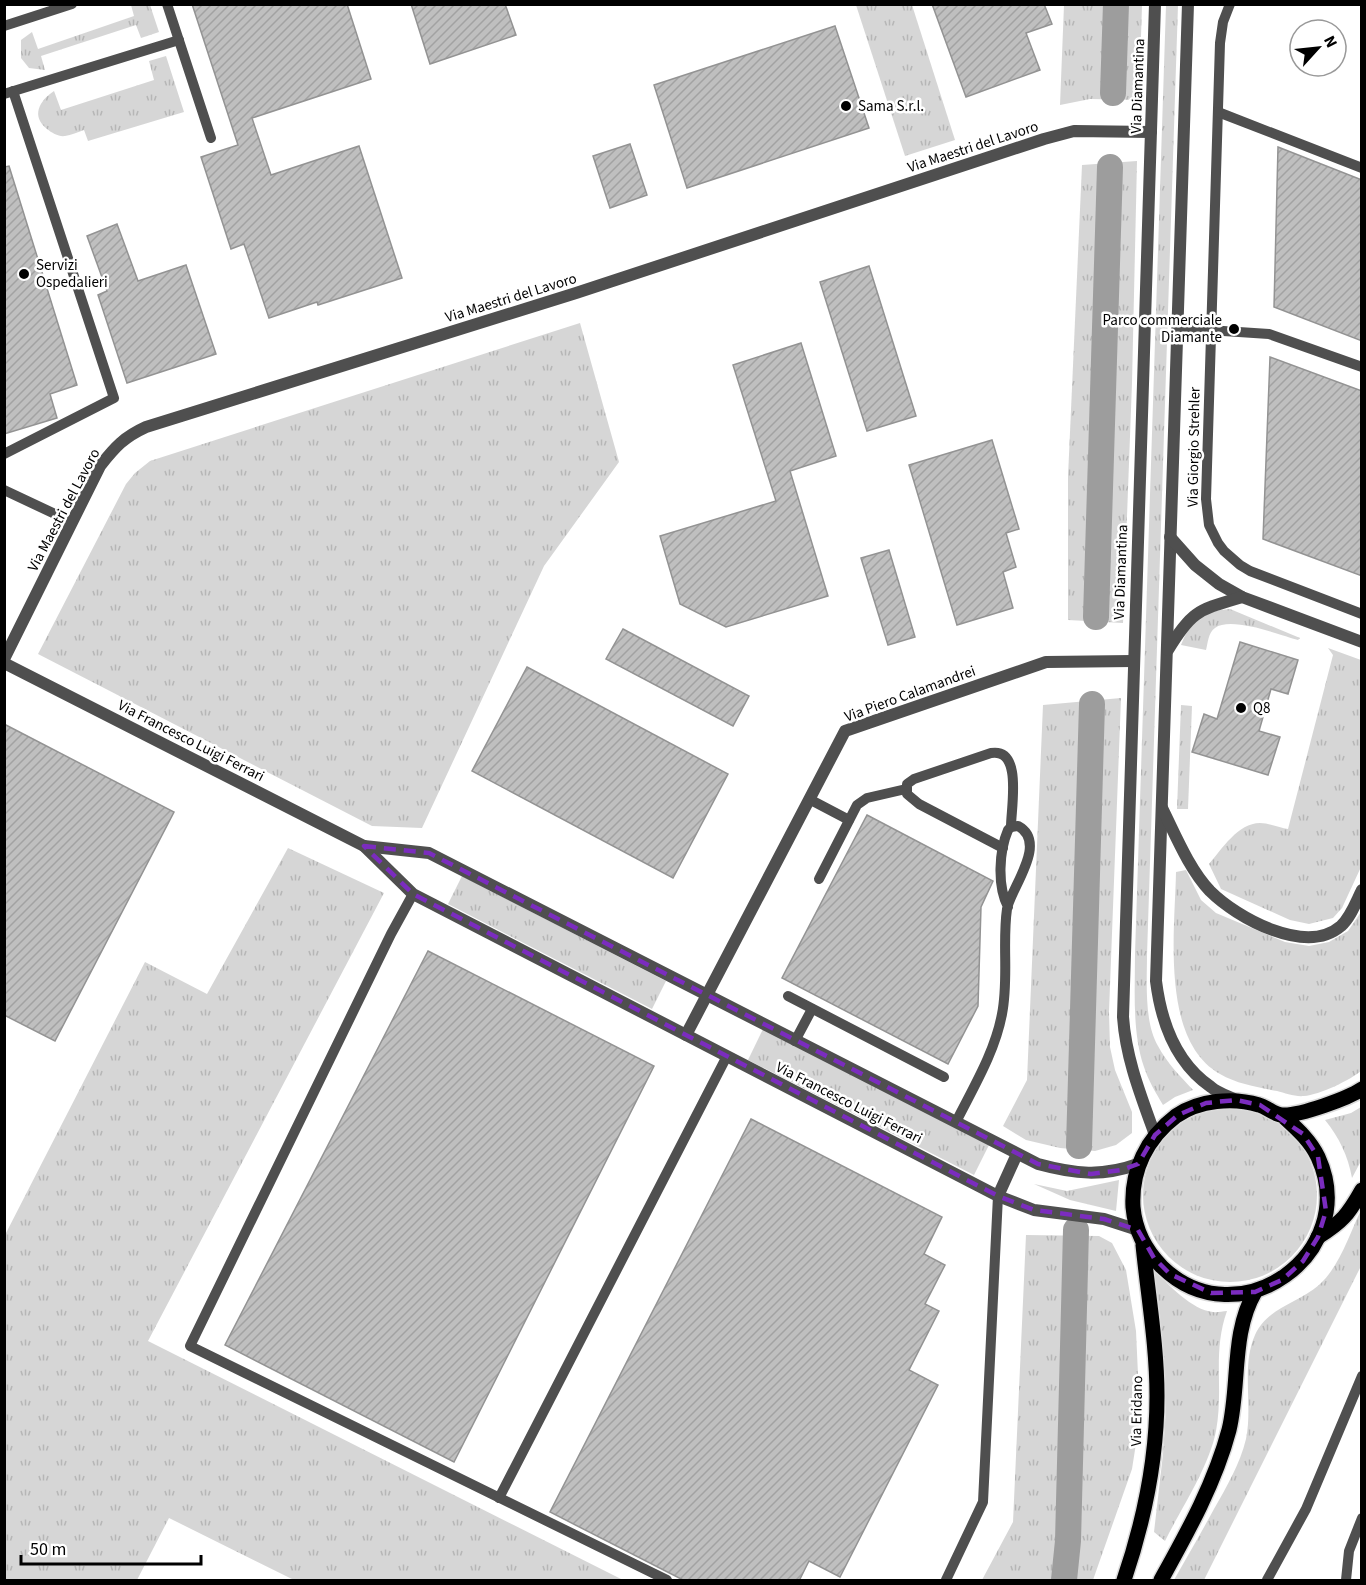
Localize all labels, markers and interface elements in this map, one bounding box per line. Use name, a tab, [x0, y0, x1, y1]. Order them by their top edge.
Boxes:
north arrow	[1288, 18, 1348, 78]
text: N	[1318, 32, 1343, 51]
street label: Via Diamantina	[1126, 38, 1150, 134]
place label: Sama S.r.l.	[858, 96, 924, 117]
marker: Sama S.r.l.	[839, 99, 853, 113]
street label: Via Maestri del Lavoro	[905, 116, 1041, 178]
place label: Servizi Ospedalieri	[36, 255, 108, 293]
marker: Servizi Ospedalieri	[17, 267, 31, 281]
street label: Via Maestri del Lavoro	[443, 268, 579, 328]
place label: Parco commerciale Diamante	[1103, 310, 1222, 348]
marker: Parco commerciale Diamante	[1227, 322, 1241, 336]
street label: Via Giorgio Strehler	[1182, 386, 1206, 507]
street label: Via Maestri del Lavoro	[23, 445, 105, 575]
street label: Via Diamantina	[1109, 524, 1133, 620]
street label: Via Piero Calamandrei	[842, 661, 978, 727]
street label: Via Francesco Luigi Ferrari	[114, 695, 268, 787]
place label: Q8	[1253, 698, 1270, 719]
marker: Q8	[1234, 701, 1248, 715]
street label: Via Francesco Luigi Ferrari	[772, 1057, 926, 1149]
street label: Via Eridano	[1126, 1375, 1148, 1447]
scale bar	[21, 1528, 201, 1566]
text: 50 m	[30, 1537, 66, 1562]

